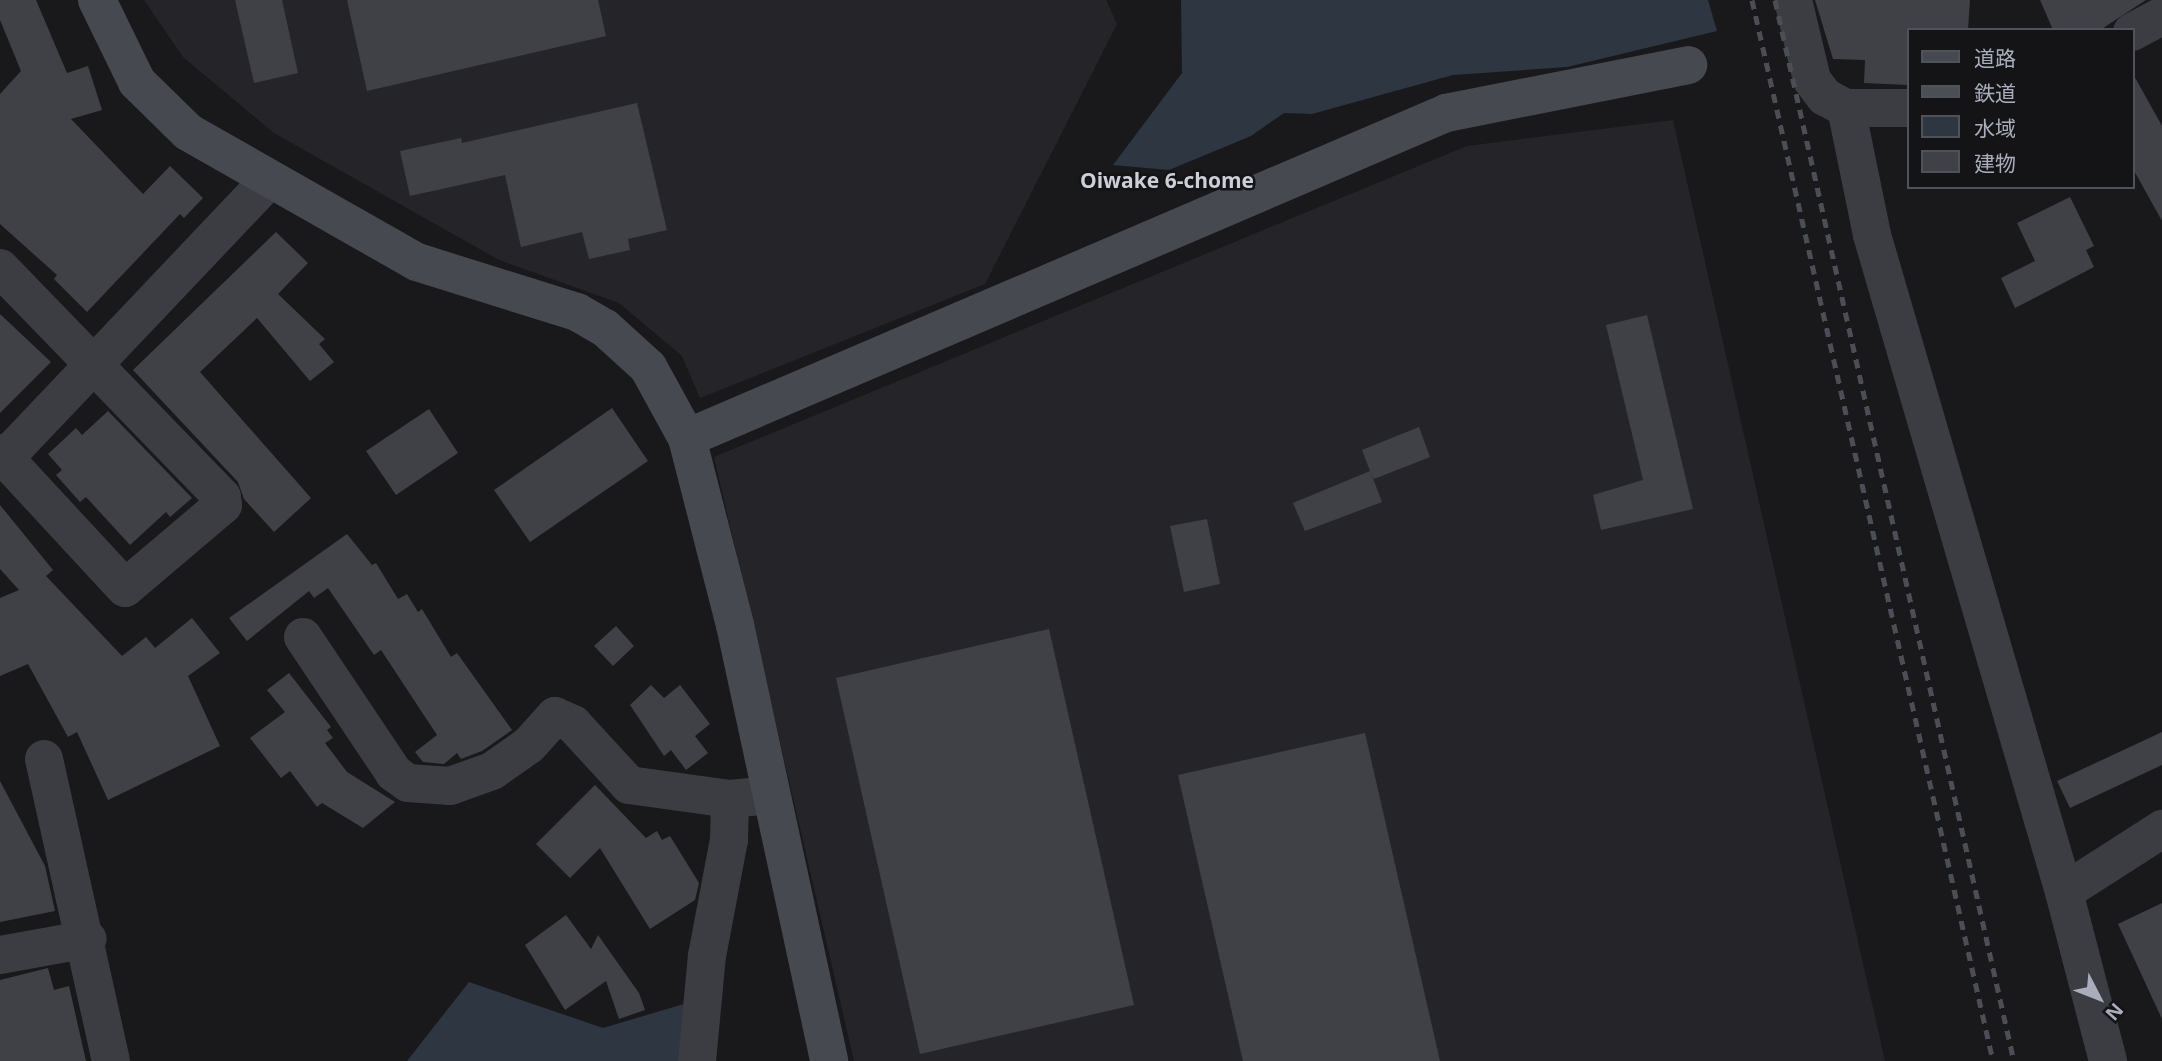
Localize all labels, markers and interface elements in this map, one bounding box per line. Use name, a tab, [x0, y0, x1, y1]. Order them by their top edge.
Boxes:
legend	[1906, 28, 2134, 189]
text: 道路	[1974, 44, 2016, 72]
text: 鉄道	[1974, 79, 2016, 107]
text: 水域	[1974, 114, 2016, 142]
text: 建物	[1974, 149, 2016, 177]
district label: Oiwake 6-chome	[1080, 167, 1254, 193]
north arrow	[2064, 963, 2134, 1033]
text: N	[2100, 998, 2129, 1026]

